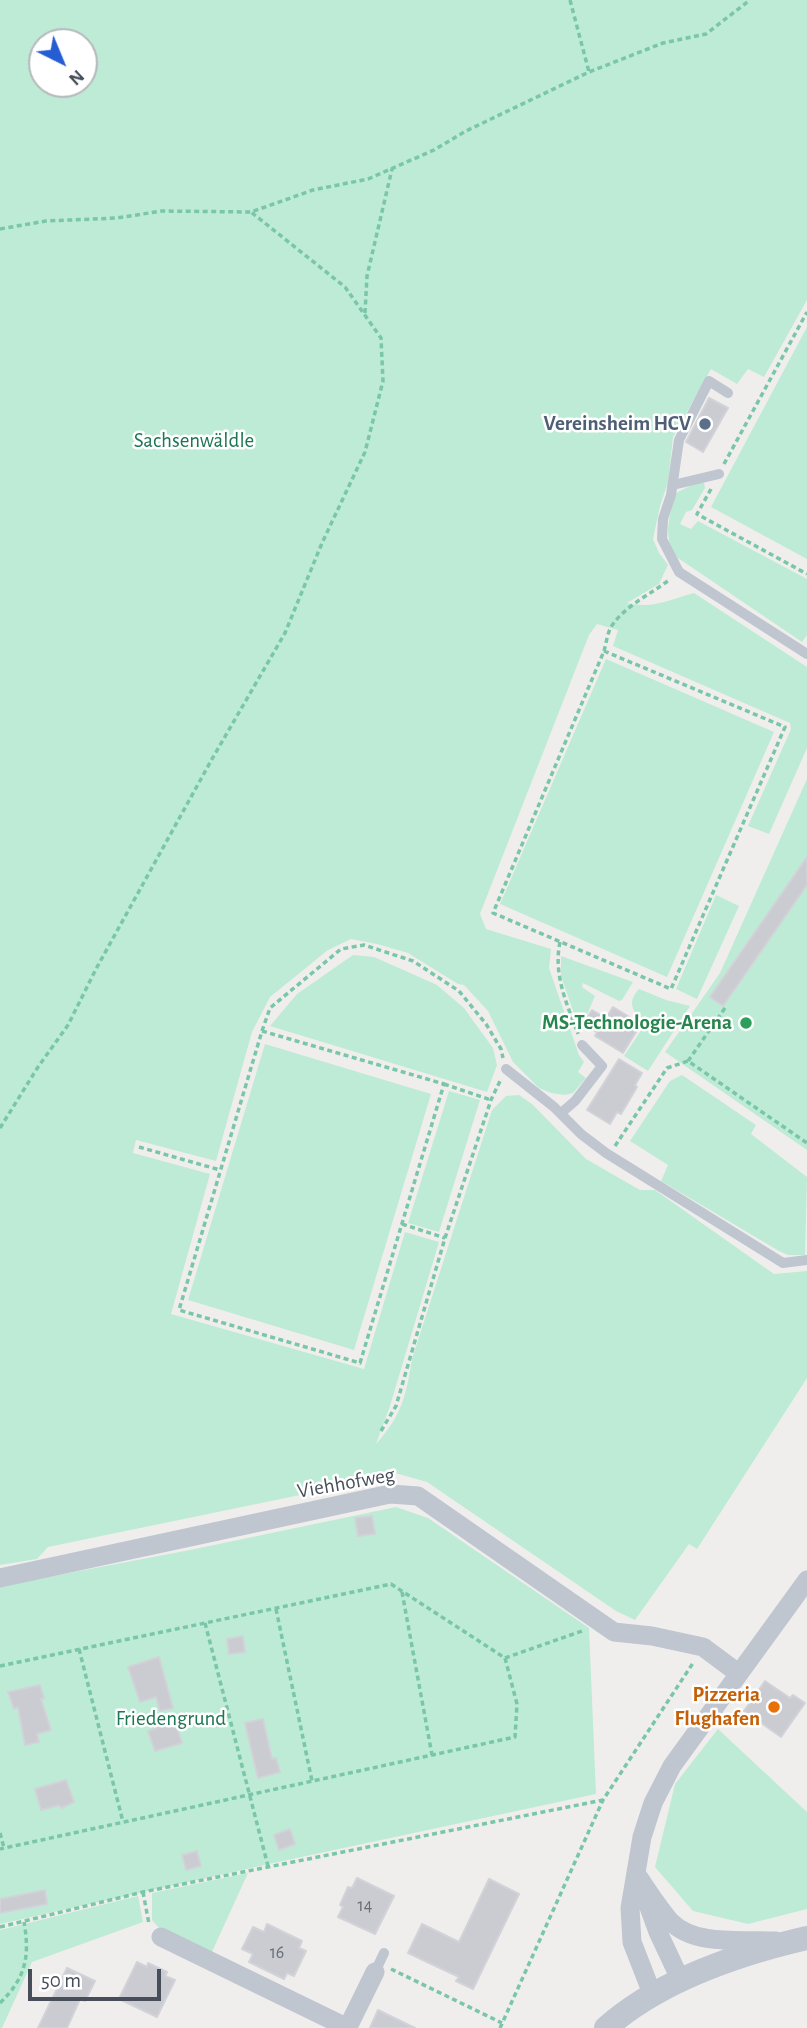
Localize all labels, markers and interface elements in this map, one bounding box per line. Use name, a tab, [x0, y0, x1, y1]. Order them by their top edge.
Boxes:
north arrow	[28, 28, 98, 98]
text: N	[65, 66, 88, 89]
place label: Vereinsheim HCV	[544, 411, 691, 437]
marker: Vereinsheim HCV	[697, 416, 713, 432]
park label: Sachsenwäldle	[134, 428, 254, 454]
place label: MS-Technologie-Arena	[542, 1010, 732, 1036]
marker: MS-Technologie-Arena	[738, 1015, 754, 1031]
street label: Viehhofweg	[295, 1462, 397, 1504]
place label: Pizzeria Flughafen	[674, 1682, 760, 1732]
marker: Pizzeria Flughafen	[766, 1699, 782, 1715]
park label: Friedengrund	[116, 1706, 226, 1732]
house number: 14	[358, 1895, 372, 1917]
house number: 16	[270, 1942, 284, 1964]
scale bar	[32, 1954, 164, 1998]
text: 50 m	[41, 1970, 81, 1991]

